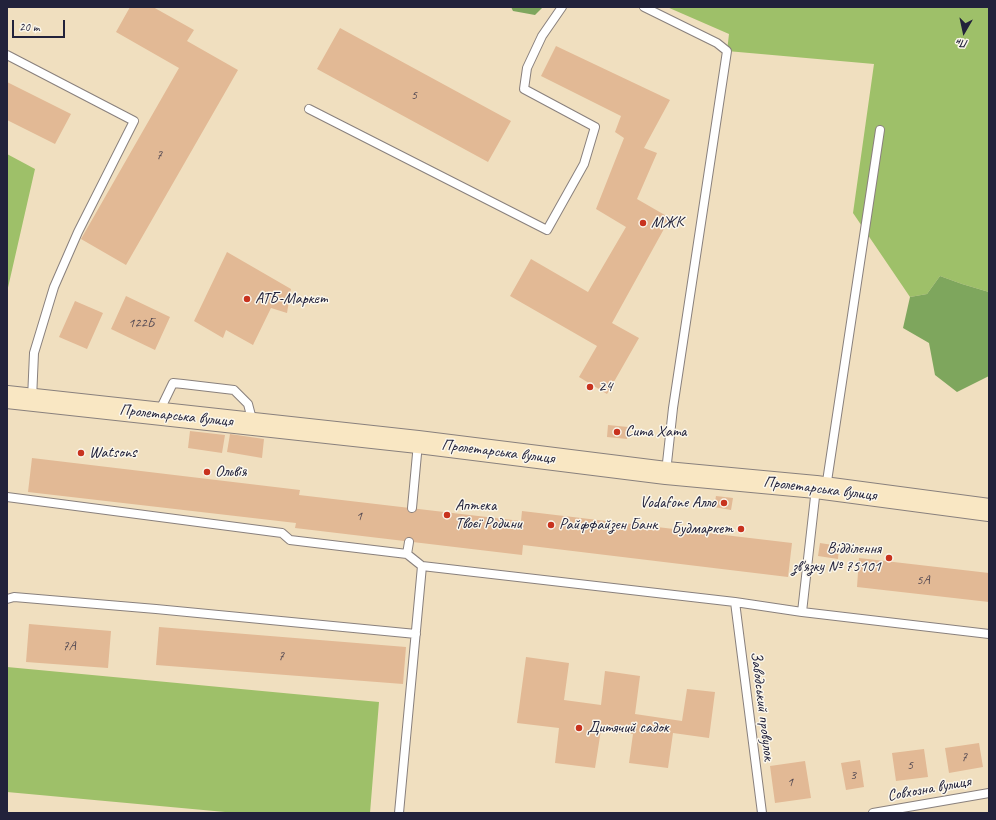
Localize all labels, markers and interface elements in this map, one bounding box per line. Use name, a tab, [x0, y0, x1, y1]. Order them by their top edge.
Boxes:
scale bar	[14, 12, 67, 38]
north arrow	[944, 12, 984, 52]
text: 20 m	[19, 19, 39, 35]
text: Пн	[955, 36, 969, 52]
house number: 5	[411, 87, 417, 103]
house number: 7	[156, 147, 162, 163]
place label: МЖК	[651, 213, 683, 233]
marker: МЖК	[638, 218, 648, 228]
place label: АТБ-Маркет	[255, 289, 328, 309]
marker: АТБ-Маркет	[242, 294, 252, 304]
house number: 122Б	[128, 315, 154, 331]
place label: 24	[598, 377, 612, 397]
marker: 24	[585, 382, 595, 392]
street label: Пролетарська вулиця	[118, 401, 234, 431]
place label: Сита Хата	[625, 422, 687, 442]
marker: Сита Хата	[612, 427, 622, 437]
street label: Пролетарська вулиця	[440, 436, 556, 468]
place label: Watsons	[89, 443, 137, 463]
marker: Watsons	[76, 448, 86, 458]
place label: Ольвія	[215, 462, 247, 482]
marker: Ольвія	[202, 467, 212, 477]
street label: Пролетарська вулиця	[762, 473, 878, 505]
place label: Vodafone Алло	[640, 493, 716, 513]
place label: Аптека Твоєї Родини	[455, 496, 521, 534]
marker: Vodafone Алло	[719, 498, 729, 508]
house number: 1	[356, 508, 362, 524]
marker: Аптека Твоєї Родини	[442, 510, 452, 520]
place label: Райффайзен Банк	[559, 515, 657, 535]
place label: Будмаркет	[672, 519, 733, 539]
marker: Райффайзен Банк	[546, 520, 556, 530]
marker: Будмаркет	[736, 524, 746, 534]
place label: Відділення зв'язку № 75101	[792, 539, 881, 577]
marker: Відділення зв'язку № 75101	[884, 553, 894, 563]
house number: 5А	[916, 572, 930, 588]
house number: 7А	[62, 638, 76, 654]
house number: 7	[278, 648, 284, 664]
street label: Заводський провулок	[746, 650, 778, 762]
place label: Дитячий садок	[587, 718, 669, 738]
marker: Дитячий садок	[574, 723, 584, 733]
house number: 7	[961, 749, 967, 765]
house number: 5	[907, 757, 913, 773]
house number: 3	[850, 767, 856, 783]
street label: Совхозна вулиця	[886, 772, 972, 806]
house number: 1	[787, 774, 793, 790]

